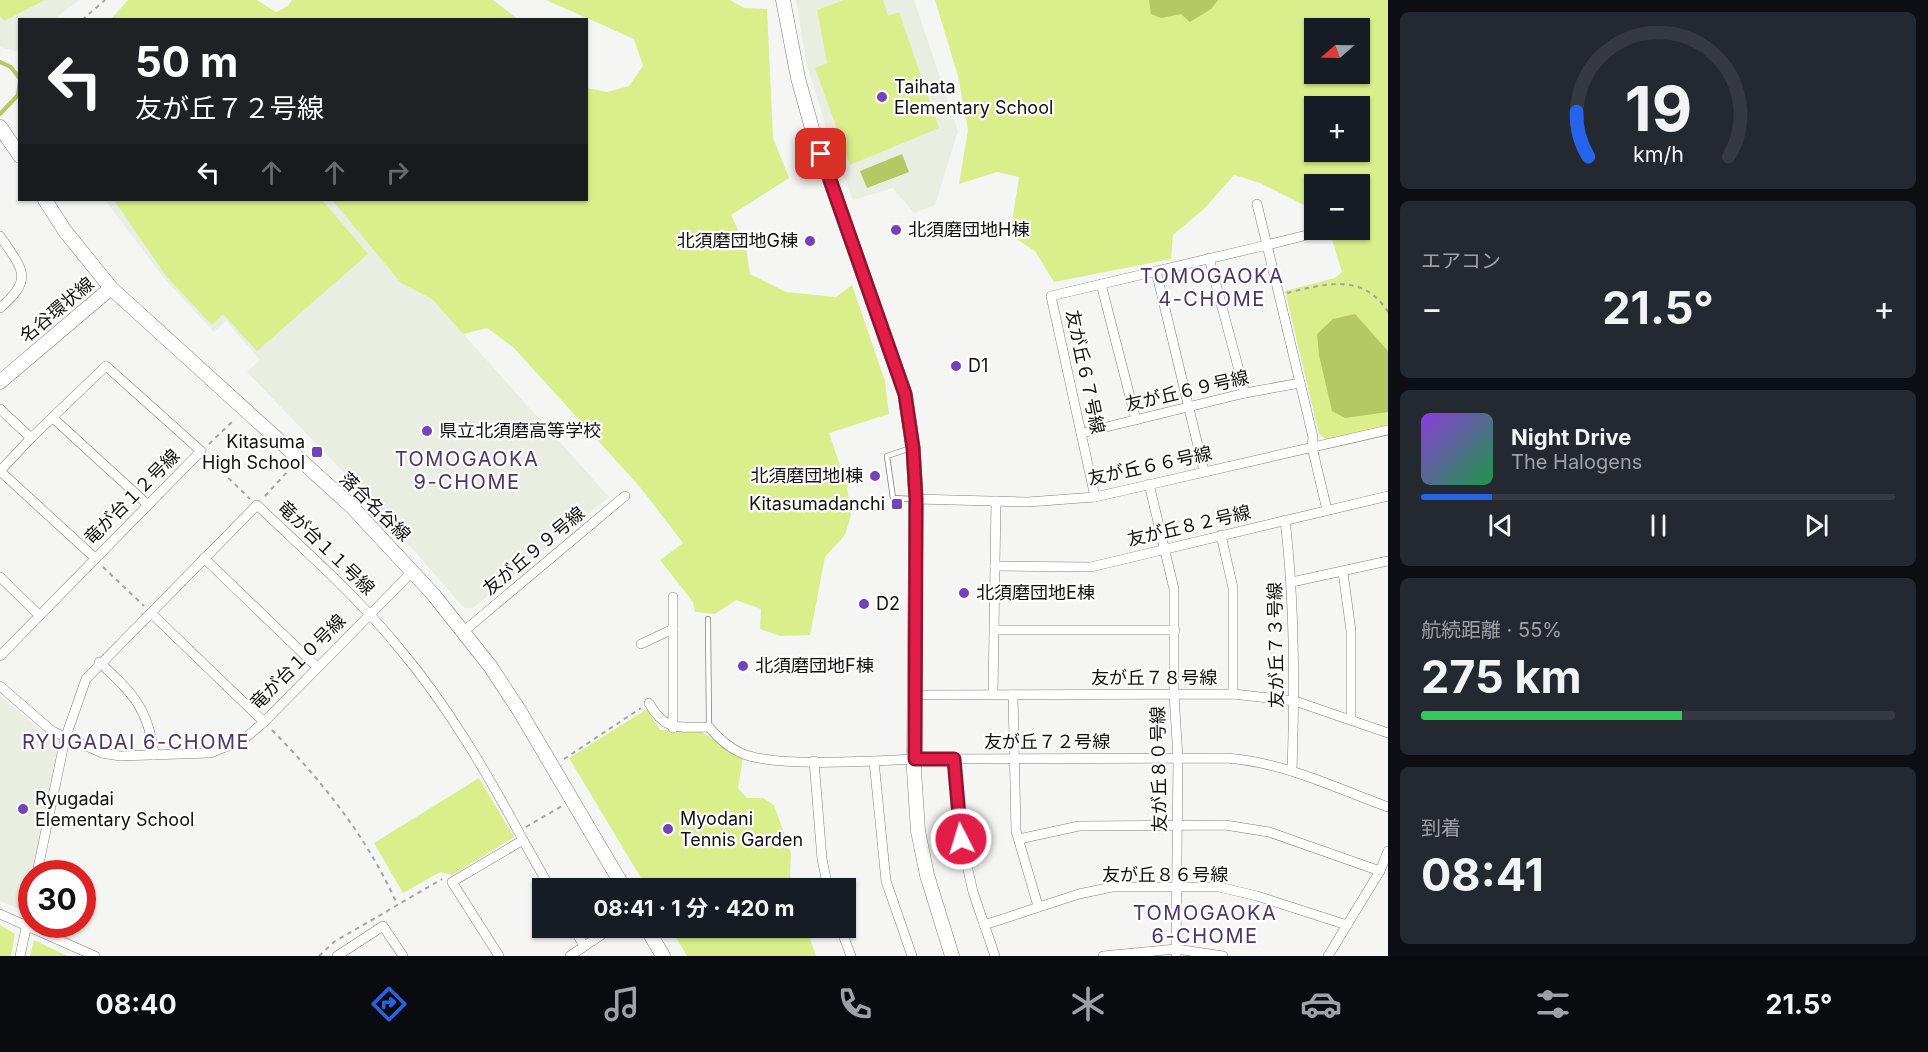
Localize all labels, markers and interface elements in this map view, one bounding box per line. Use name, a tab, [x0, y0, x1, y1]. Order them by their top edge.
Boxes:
north arrow	[1304, 18, 1370, 84]
map controls	[1304, 18, 1370, 240]
text: 50 m	[135, 36, 238, 87]
icon: left	[36, 42, 114, 120]
text: 19	[1624, 72, 1692, 147]
place label: Taihata Elementary School	[894, 76, 1053, 118]
marker: Taihata Elementary School	[875, 90, 889, 104]
text: 友が丘７２号線	[135, 92, 324, 125]
button: +	[1304, 96, 1370, 162]
pin	[795, 128, 846, 179]
icon: arrive	[804, 137, 837, 170]
text: km/h	[1633, 142, 1683, 168]
icon: left	[192, 156, 225, 189]
icon: ahead	[255, 156, 288, 189]
icon: ahead	[318, 156, 351, 189]
icon: right	[381, 156, 414, 189]
button: −	[1304, 174, 1370, 240]
place label: 北須磨団地H棟	[908, 219, 1029, 240]
marker: 北須磨団地H棟	[889, 223, 903, 237]
place label: 北須磨団地G棟	[677, 230, 798, 251]
marker: 北須磨団地G棟	[803, 234, 817, 248]
text: エアコン	[1421, 249, 1501, 273]
district label: TOMOGAOKA 4-CHOME	[1140, 264, 1284, 311]
street label: 名谷環状線	[15, 273, 98, 347]
text: 21.5°	[1602, 280, 1714, 335]
text: −	[1421, 288, 1443, 328]
text: +	[1873, 288, 1895, 328]
street label: 友が丘６７号線	[1062, 308, 1109, 436]
place label: D1	[968, 355, 988, 376]
marker: D1	[949, 359, 963, 373]
street label: 友が丘６９号線	[1123, 366, 1251, 415]
place label: 県立北須磨高等学校	[439, 420, 601, 441]
marker: 県立北須磨高等学校	[420, 424, 434, 438]
text: Night Drive	[1511, 424, 1631, 450]
place label: Kitasuma High School	[202, 431, 305, 473]
street label: 友が丘６６号線	[1086, 442, 1214, 489]
street label: 竜が台１２号線	[80, 445, 184, 549]
marker: Kitasuma High School	[310, 445, 324, 459]
district label: TOMOGAOKA 9-CHOME	[395, 447, 539, 494]
text: The Halogens	[1511, 450, 1642, 474]
place label: 北須磨団地I棟	[750, 465, 863, 486]
street label: 落合名谷線	[336, 468, 415, 545]
marker: 北須磨団地I棟	[868, 469, 882, 483]
place label: Kitasumadanchi	[749, 493, 885, 514]
street label: 竜が台１１号線	[274, 496, 379, 599]
marker: Kitasumadanchi	[890, 497, 904, 511]
street label: 友が丘８２号線	[1125, 501, 1253, 550]
street label: 友が丘９９号線	[479, 502, 589, 599]
icon: previous	[1484, 509, 1517, 542]
icon: pause	[1642, 509, 1675, 542]
icon: next	[1800, 509, 1833, 542]
place label: 北須磨団地E棟	[976, 582, 1095, 603]
street label: 友が丘７３号線	[1264, 582, 1287, 708]
marker: 北須磨団地E棟	[957, 586, 971, 600]
place label: D2	[876, 593, 900, 614]
marker: D2	[857, 597, 871, 611]
street label: 竜が台１０号線	[246, 610, 350, 714]
text: 航続距離 · 55%	[1421, 618, 1562, 642]
text: 275 km	[1421, 649, 1582, 704]
place label: 北須磨団地F棟	[755, 655, 874, 676]
marker: 北須磨団地F棟	[736, 659, 750, 673]
street label: 友が丘７８号線	[1091, 667, 1217, 688]
street label: 友が丘８０号線	[1147, 706, 1170, 832]
district label: RYUGADAI 6-CHOME	[22, 730, 250, 754]
street label: 友が丘７２号線	[984, 731, 1110, 752]
place label: Ryugadai Elementary School	[35, 788, 194, 830]
marker: Ryugadai Elementary School	[16, 802, 30, 816]
position arrow	[929, 807, 993, 871]
place label: Myodani Tennis Garden	[680, 808, 803, 850]
text: 到着	[1421, 816, 1461, 840]
marker: Myodani Tennis Garden	[661, 822, 675, 836]
text: 08:41	[1421, 847, 1544, 902]
speed limit sign: 30	[18, 860, 96, 938]
street label: 友が丘８６号線	[1102, 864, 1228, 885]
text: 08:41 · 1 分 · 420 m	[593, 895, 795, 921]
district label: TOMOGAOKA 6-CHOME	[1133, 901, 1277, 948]
icon: directions	[368, 983, 410, 1025]
icon: music	[601, 983, 643, 1025]
icon: phone	[834, 983, 876, 1025]
icon: climate	[1067, 983, 1109, 1025]
icon: car	[1300, 983, 1342, 1025]
icon: filters	[1532, 983, 1574, 1025]
text: 08:40	[95, 988, 177, 1021]
text: 21.5°	[1765, 988, 1832, 1021]

